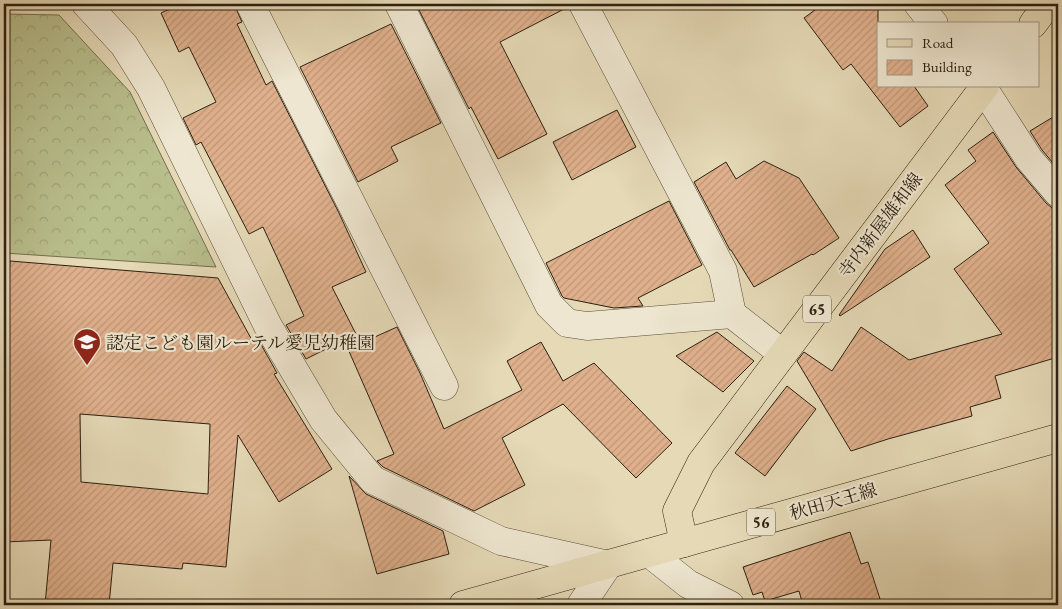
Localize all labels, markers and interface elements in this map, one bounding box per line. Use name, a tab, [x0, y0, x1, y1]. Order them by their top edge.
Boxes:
legend	[877, 22, 1040, 88]
text: Road	[922, 33, 954, 52]
text: Building	[922, 57, 972, 76]
street label: 寺内新屋雄和線	[833, 168, 927, 282]
road number: 65	[803, 296, 831, 322]
school or university icon: 認定こども園ルーテル愛児幼稚園	[72, 327, 102, 366]
place label: 認定こども園ルーテル愛児幼稚園	[106, 331, 375, 354]
street label: 秋田天王線	[787, 478, 879, 524]
road number: 56	[747, 508, 775, 536]

